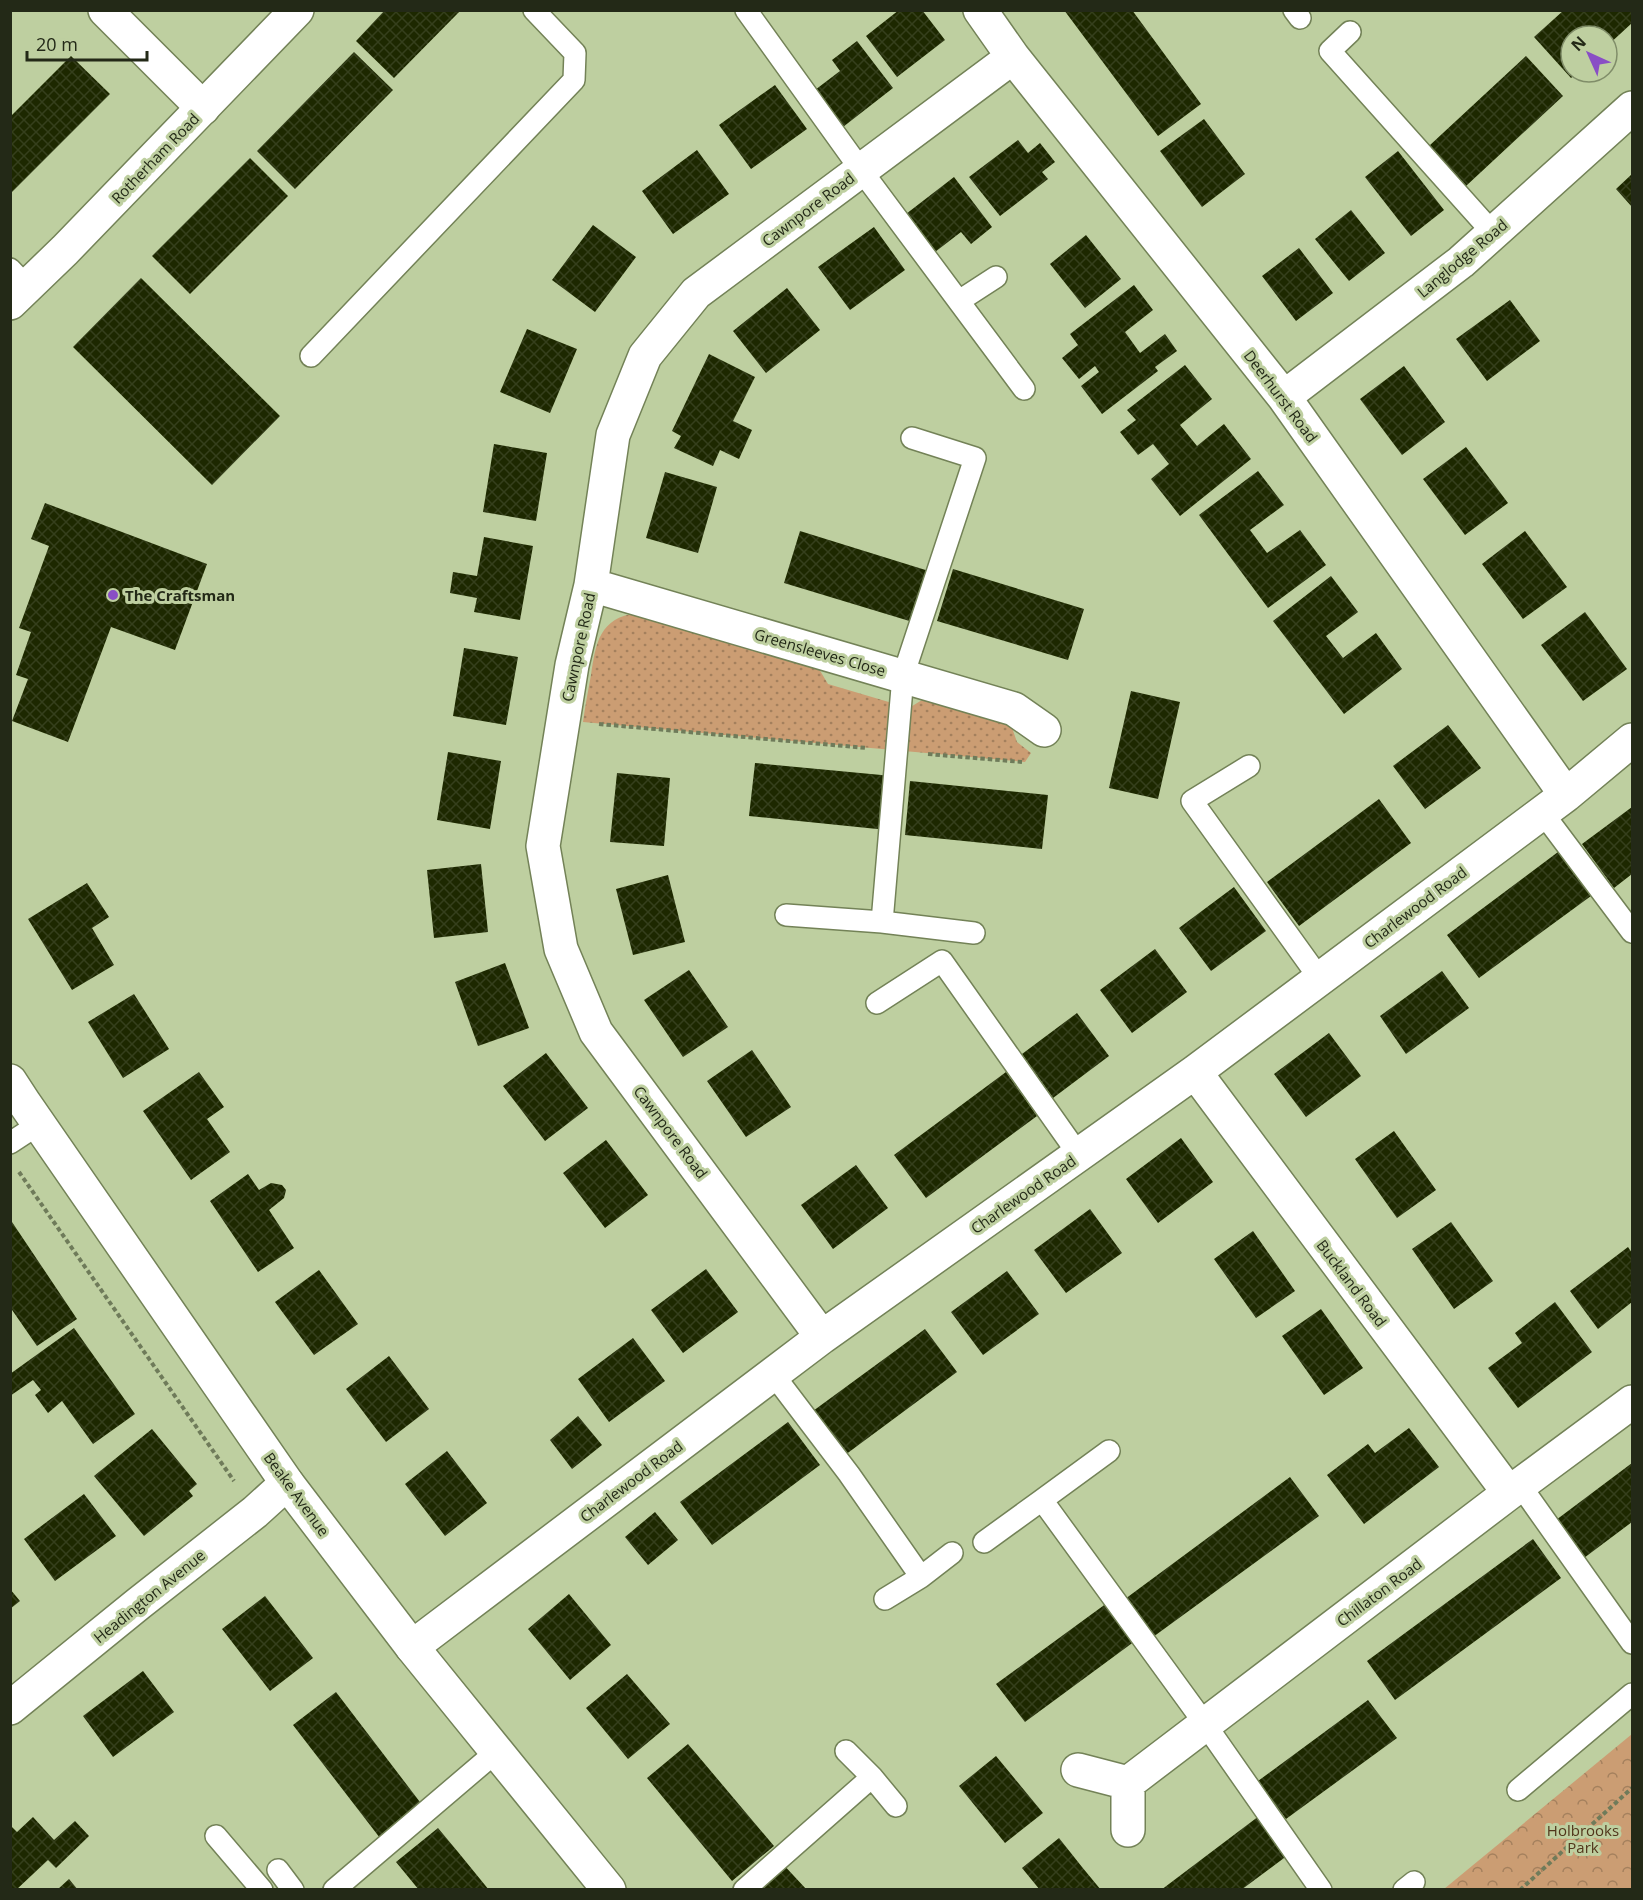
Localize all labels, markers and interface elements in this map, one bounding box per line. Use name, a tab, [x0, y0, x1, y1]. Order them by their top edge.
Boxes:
scale bar	[27, 24, 147, 62]
north arrow	[1559, 24, 1619, 84]
text: N	[1566, 31, 1591, 56]
text: 20 m	[36, 32, 78, 56]
street label: Rotherham Road	[107, 108, 203, 208]
street label: Cawnpore Road	[758, 168, 858, 250]
street label: Langlodge Road	[1413, 214, 1511, 302]
street label: Deerhurst Road	[1240, 346, 1322, 446]
place label: The Craftsman	[125, 585, 235, 605]
marker: The Craftsman	[106, 588, 120, 602]
street label: Cawnpore Road	[557, 591, 599, 703]
street label: Greensleeves Close	[752, 624, 888, 680]
street label: Charlewood Road	[1360, 862, 1470, 952]
street label: Cawnpore Road	[630, 1082, 712, 1182]
street label: Charlewood Road	[967, 1150, 1079, 1238]
street label: Buckland Road	[1313, 1235, 1391, 1331]
street label: Charlewood Road	[576, 1436, 686, 1526]
street label: Beake Avenue	[260, 1448, 334, 1540]
street label: Headington Avenue	[89, 1545, 209, 1647]
street label: Chillaton Road	[1332, 1553, 1426, 1631]
park label: Holbrooks Park	[1547, 1820, 1619, 1857]

